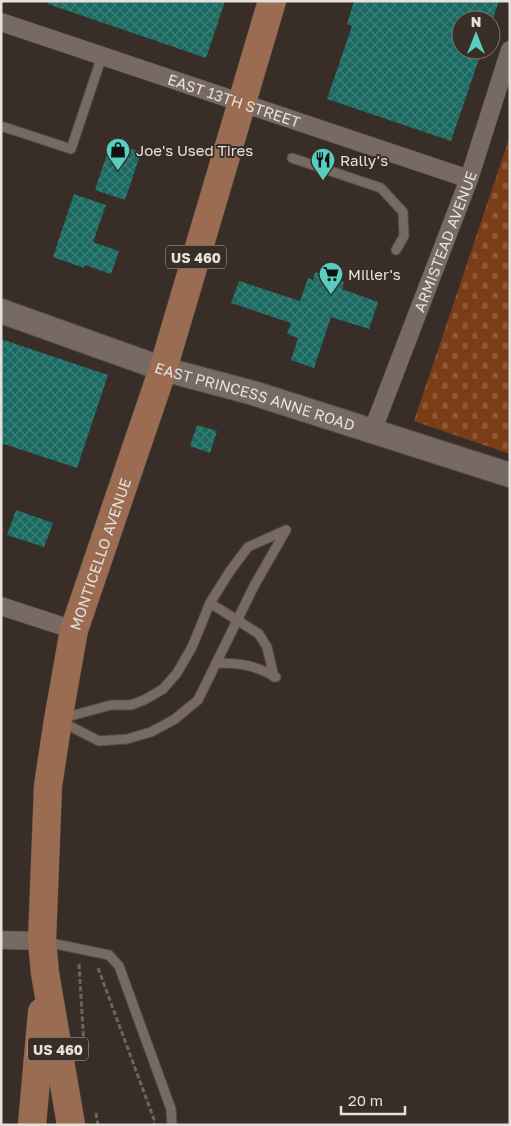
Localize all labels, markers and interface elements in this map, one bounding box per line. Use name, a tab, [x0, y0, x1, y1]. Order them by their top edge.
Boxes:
north arrow	[451, 10, 501, 60]
text: N	[471, 13, 481, 30]
street label: EAST 13TH STREET	[166, 70, 303, 131]
shop icon: Joe's Used Tires	[105, 137, 131, 171]
place label: Joe's Used Tires	[136, 141, 253, 159]
restaurant icon: Rally's	[310, 147, 336, 181]
place label: Rally's	[340, 151, 388, 169]
street label: ARMISTEAD AVENUE	[410, 169, 480, 315]
road number: US 460	[166, 246, 226, 268]
supermarket icon: Miller's	[318, 261, 344, 295]
place label: Miller's	[348, 265, 401, 283]
street label: EAST PRINCESS ANNE ROAD	[153, 358, 357, 434]
street label: MONTICELLO AVENUE	[66, 475, 134, 632]
road number: US 460	[28, 1038, 88, 1060]
scale bar	[341, 1084, 405, 1116]
text: 20 m	[348, 1091, 383, 1109]

